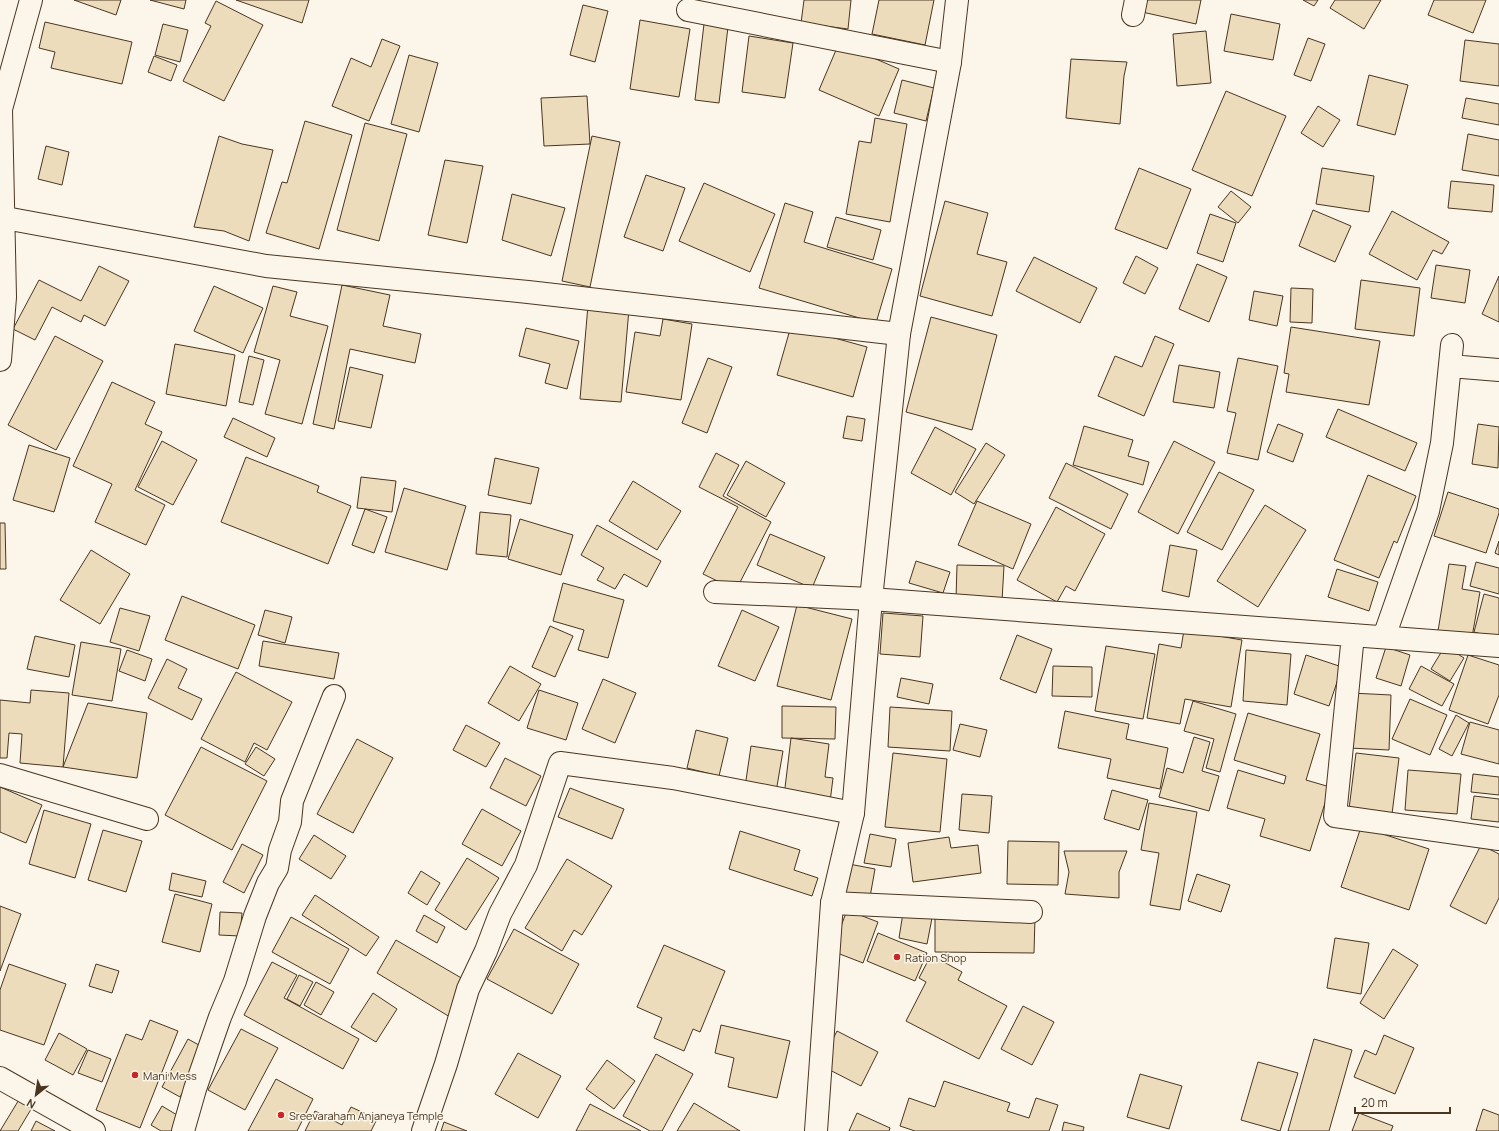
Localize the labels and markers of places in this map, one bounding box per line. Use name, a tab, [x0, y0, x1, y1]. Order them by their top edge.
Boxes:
place label: Ration Shop	[905, 950, 967, 965]
marker: Ration Shop	[892, 952, 902, 962]
place label: Mani Mess	[143, 1068, 197, 1083]
marker: Mani Mess	[130, 1070, 140, 1080]
place label: Sreevaraham Anjaneya Temple	[289, 1108, 444, 1123]
marker: Sreevaraham Anjaneya Temple	[276, 1110, 286, 1120]

